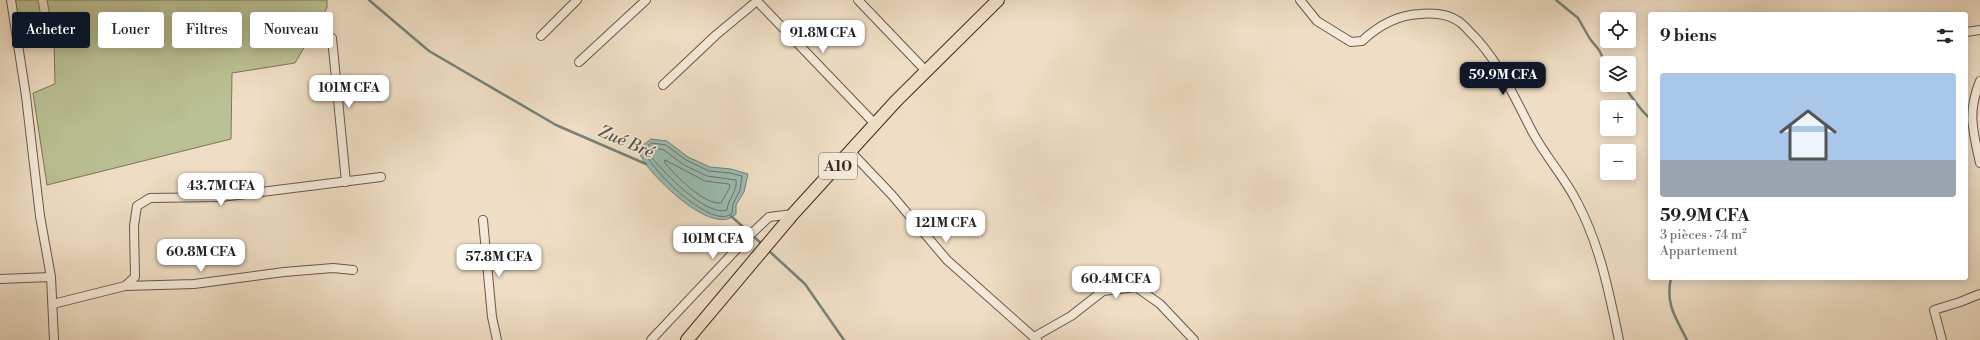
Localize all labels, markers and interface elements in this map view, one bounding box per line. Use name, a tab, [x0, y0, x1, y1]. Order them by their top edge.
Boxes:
chip: Acheter	[12, 12, 90, 48]
chip: Louer	[98, 12, 164, 48]
chip: Filtres	[172, 12, 242, 48]
chip: Nouveau	[250, 12, 333, 48]
map controls	[1600, 12, 1636, 180]
button: locate	[1600, 12, 1636, 48]
pin: 91.8M CFA	[777, 20, 869, 54]
text: 91.8M CFA	[790, 25, 856, 41]
text: 9 biens	[1660, 25, 1716, 47]
icon: filters	[1934, 25, 1956, 47]
button: layers	[1600, 56, 1636, 92]
pin: 59.9M CFA	[1457, 62, 1549, 96]
text: 59.9M CFA	[1469, 67, 1537, 83]
pin: 101M CFA	[308, 75, 390, 109]
text: 101M CFA	[318, 80, 380, 96]
icon: home	[1772, 99, 1844, 171]
button: +	[1600, 100, 1636, 136]
water label: Zué Bré	[595, 120, 658, 164]
button: −	[1600, 144, 1636, 180]
road number: A10	[819, 153, 857, 179]
pin: 43.7M CFA	[175, 173, 267, 207]
text: 43.7M CFA	[187, 178, 255, 194]
text: 59.9M CFA	[1660, 205, 1750, 227]
pin: 121M CFA	[905, 210, 987, 244]
text: 121M CFA	[915, 215, 977, 231]
pin: 101M CFA	[672, 226, 754, 260]
text: 3 pièces · 74 m²	[1660, 227, 1747, 243]
text: 101M CFA	[682, 231, 744, 247]
pin: 60.8M CFA	[155, 239, 247, 273]
text: Appartement	[1660, 243, 1738, 259]
text: 60.8M CFA	[166, 244, 236, 260]
pin: 57.8M CFA	[453, 244, 545, 278]
text: 57.8M CFA	[466, 249, 532, 265]
pin: 60.4M CFA	[1070, 266, 1162, 300]
text: 60.4M CFA	[1081, 271, 1151, 287]

